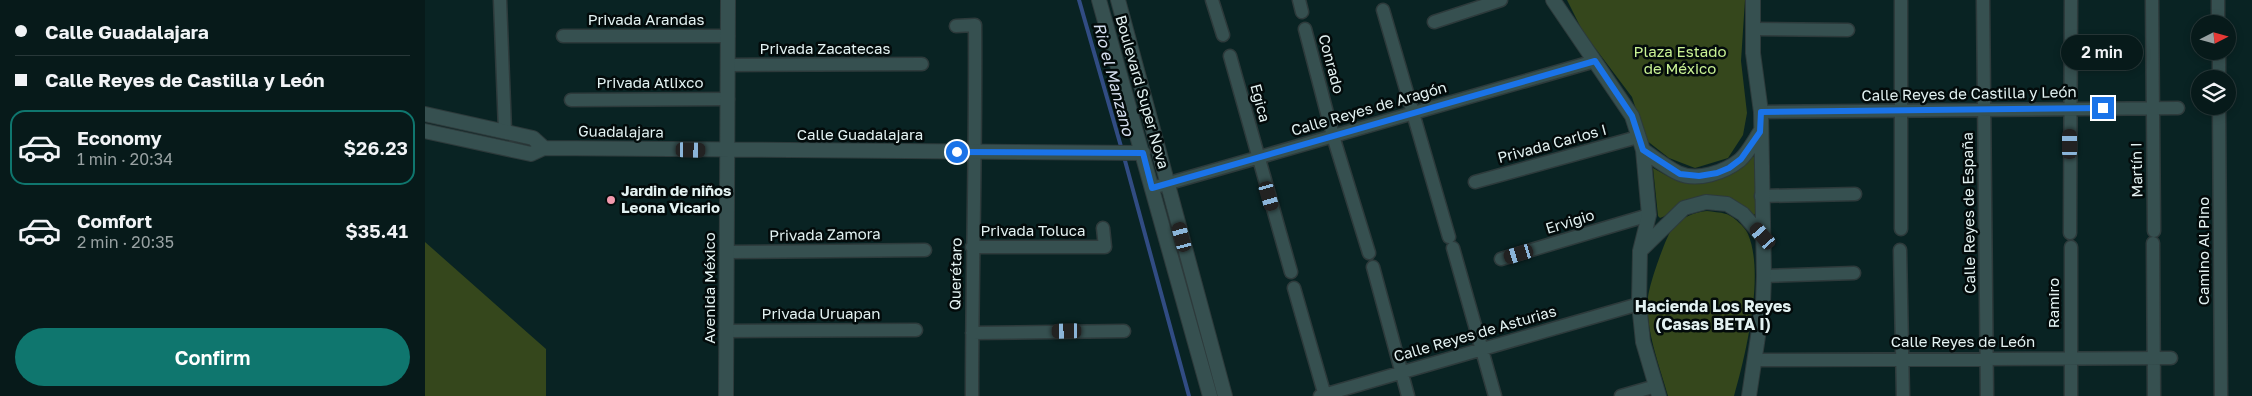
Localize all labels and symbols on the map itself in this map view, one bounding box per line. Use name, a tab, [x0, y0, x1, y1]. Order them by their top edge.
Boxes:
street label: Privada Arandas	[588, 10, 704, 28]
street label: Boulevard Super Nova	[1112, 13, 1174, 171]
north arrow	[2191, 15, 2236, 60]
water label: Rio el Manzano	[1089, 20, 1139, 139]
street label: Conrado	[1315, 32, 1349, 95]
callout: 2 min	[2062, 36, 2144, 70]
street label: Privada Zacatecas	[760, 39, 890, 57]
park label: Plaza Estado de México	[1634, 42, 1726, 77]
street label: Privada Atlixco	[597, 73, 703, 91]
street label: Calle Reyes de Aragón	[1289, 77, 1449, 139]
street label: Egica	[1247, 82, 1275, 124]
street label: Calle Reyes de Castilla y León	[1861, 82, 2077, 104]
route end	[2092, 97, 2114, 119]
street label: Privada Carlos I	[1495, 120, 1608, 166]
street label: Guadalajara	[578, 121, 664, 141]
street label: Calle Guadalajara	[797, 125, 923, 143]
car	[2062, 129, 2077, 159]
street label: Calle Reyes de España	[1958, 132, 1978, 294]
route start	[946, 141, 968, 163]
car	[675, 142, 706, 158]
street label: Martín I	[2127, 142, 2145, 198]
car	[1257, 180, 1280, 212]
place label: Jardin de niños Leona Vicario	[621, 181, 732, 216]
marker: Jardin de niños Leona Vicario	[605, 194, 617, 206]
street label: Camino Al Pino	[2194, 197, 2212, 305]
street label: Ervigio	[1543, 205, 1596, 237]
car	[1747, 220, 1778, 252]
street label: Privada Toluca	[980, 221, 1086, 239]
car	[1170, 221, 1193, 253]
street label: Privada Zamora	[769, 224, 881, 244]
street label: Avenida México	[700, 232, 718, 344]
street label: Querétaro	[945, 238, 965, 310]
car	[1502, 242, 1535, 266]
street label: Ramiro	[2044, 278, 2062, 328]
district label: Hacienda Los Reyes (Casas BETA I)	[1635, 296, 1791, 334]
street label: Calle Reyes de Asturias	[1391, 301, 1558, 365]
street label: Privada Uruapan	[762, 304, 880, 322]
car	[1051, 323, 1082, 339]
street label: Calle Reyes de León	[1891, 332, 2035, 350]

